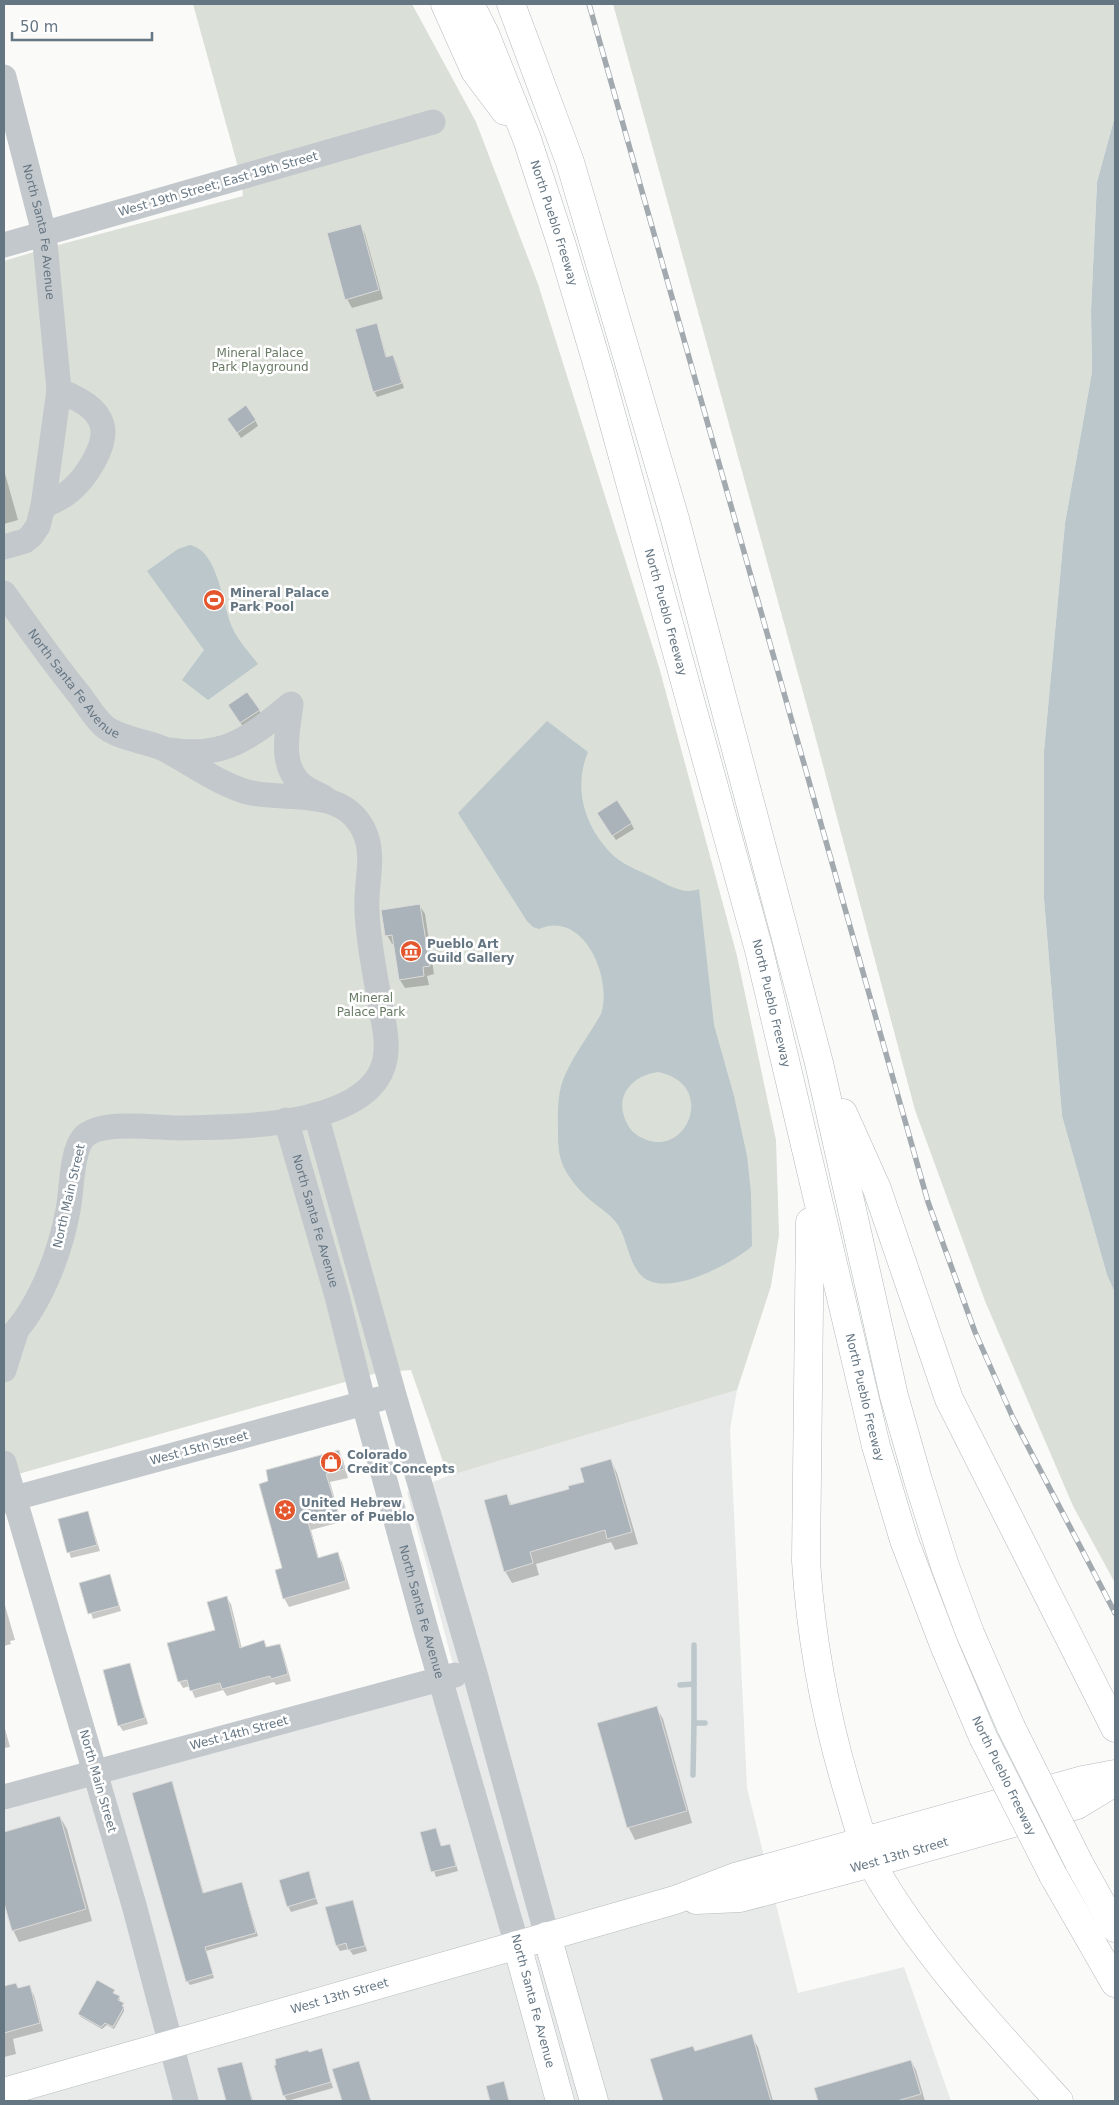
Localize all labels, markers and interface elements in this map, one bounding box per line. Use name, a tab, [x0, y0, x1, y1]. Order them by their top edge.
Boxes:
scale bar	[12, 10, 152, 42]
text: 50 m	[20, 18, 58, 36]
street label: West 19th Street; East 19th Street	[117, 149, 320, 219]
street label: North Pueblo Freeway	[527, 158, 581, 288]
street label: North Santa Fe Avenue	[20, 162, 57, 300]
park label: Mineral Palace Park Playground	[211, 346, 309, 374]
street label: North Pueblo Freeway	[642, 547, 690, 678]
place label: Mineral Palace Park Pool	[230, 586, 329, 614]
sports icon: Mineral Palace Park Pool	[202, 588, 226, 612]
street label: North Santa Fe Avenue	[25, 626, 122, 741]
place label: Pueblo Art Guild Gallery	[427, 937, 515, 965]
street label: North Pueblo Freeway	[749, 938, 793, 1069]
museum icon: Pueblo Art Guild Gallery	[399, 939, 423, 963]
park label: Mineral Palace Park	[337, 991, 405, 1019]
street label: North Main Street	[50, 1142, 88, 1249]
street label: North Santa Fe Avenue	[289, 1153, 341, 1289]
street label: North Pueblo Freeway	[843, 1332, 887, 1463]
street label: West 15th Street	[148, 1428, 250, 1468]
place label: Colorado Credit Concepts	[347, 1448, 455, 1476]
shop icon: Colorado Credit Concepts	[319, 1450, 343, 1474]
place label: United Hebrew Center of Pueblo	[301, 1496, 415, 1524]
synagogue icon: United Hebrew Center of Pueblo	[273, 1498, 297, 1522]
street label: North Santa Fe Avenue	[396, 1543, 447, 1680]
street label: West 14th Street	[188, 1713, 290, 1753]
street label: North Pueblo Freeway	[969, 1714, 1039, 1838]
street label: North Main Street	[77, 1728, 119, 1834]
street label: West 13th Street	[849, 1835, 950, 1875]
street label: North Santa Fe Avenue	[508, 1933, 558, 2069]
street label: West 13th Street	[289, 1975, 390, 2017]

